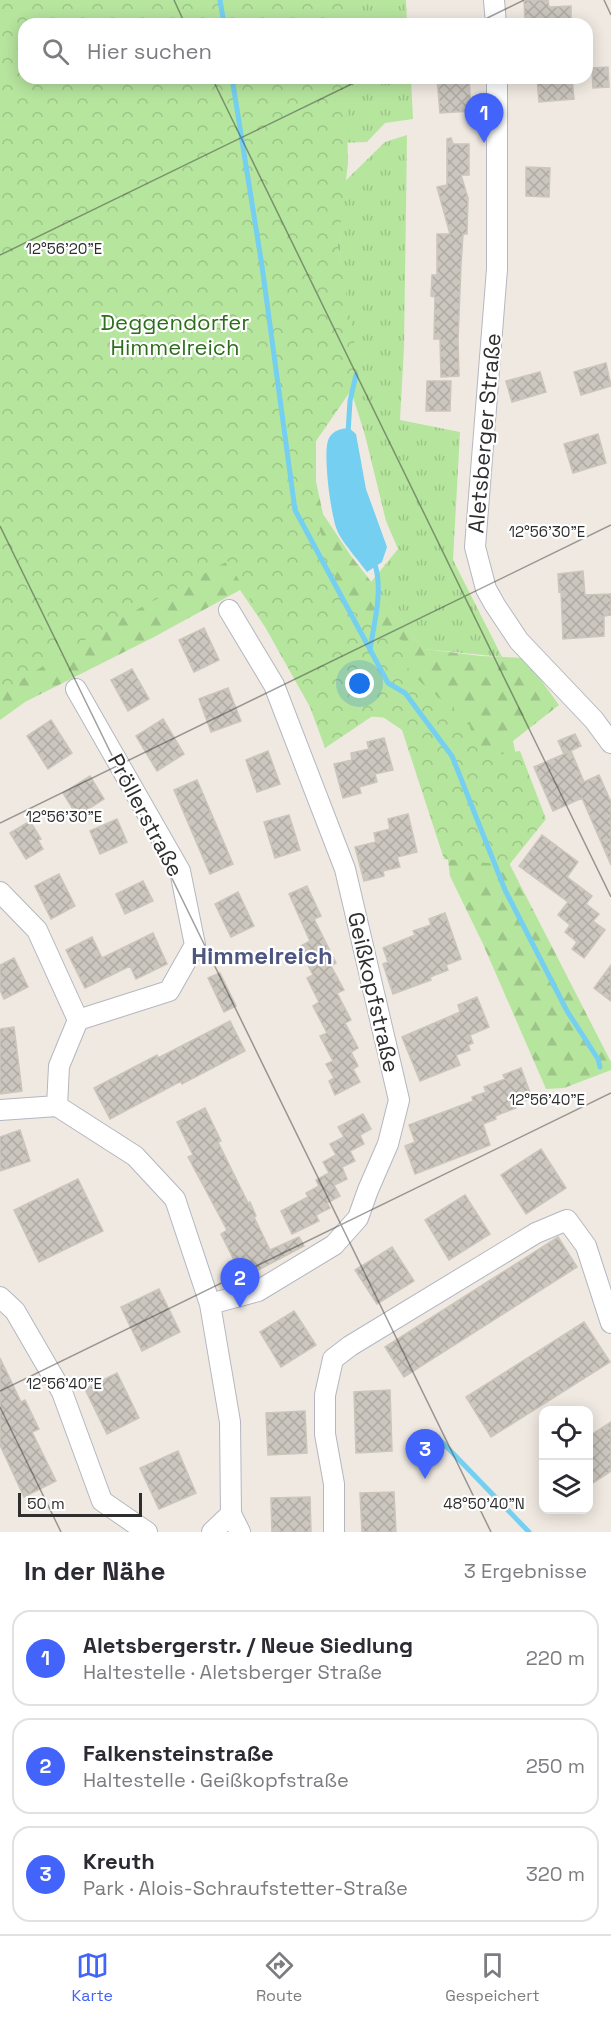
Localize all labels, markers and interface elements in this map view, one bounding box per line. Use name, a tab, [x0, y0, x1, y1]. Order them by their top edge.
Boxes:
search box	[18, 18, 593, 84]
icon: search	[39, 35, 72, 68]
text: Hier suchen	[87, 37, 212, 65]
pin: 1	[464, 94, 504, 143]
text: 12°56'20"E	[26, 239, 102, 258]
park label: Deggendorfer Himmelreich	[101, 308, 249, 361]
street label: Aletsberger Straße	[461, 332, 507, 534]
text: 12°56'30"E	[509, 522, 585, 541]
your location	[345, 669, 374, 698]
street label: Pröllerstraße	[102, 749, 190, 881]
text: 12°56'30"E	[26, 807, 102, 826]
street label: Geißkopfstraße	[342, 909, 406, 1075]
district label: Himmelreich	[191, 940, 333, 971]
text: 12°56'40"E	[509, 1090, 585, 1109]
pin: 2	[220, 1258, 260, 1308]
text: 12°56'40"E	[26, 1374, 102, 1393]
map controls	[539, 1406, 593, 1514]
button: locate	[539, 1406, 593, 1460]
pin: 3	[406, 1430, 444, 1479]
button: layers	[539, 1460, 593, 1514]
scale bar	[18, 1490, 142, 1518]
text: 50 m	[27, 1493, 65, 1514]
text: 48°50'40"N	[443, 1494, 525, 1513]
text: In der Nähe	[24, 1554, 165, 1588]
text: 3 Ergebnisse	[464, 1558, 587, 1584]
text: Aletsbergerstr. / Neue Siedlung	[83, 1631, 413, 1659]
text: 1	[41, 1645, 50, 1671]
text: 220 m	[526, 1645, 585, 1671]
text: Haltestelle · Aletsberger Straße	[83, 1659, 382, 1685]
text: Falkensteinstraße	[83, 1739, 274, 1767]
text: 2	[40, 1753, 51, 1779]
text: 250 m	[526, 1753, 585, 1779]
text: Haltestelle · Geißkopfstraße	[83, 1767, 349, 1793]
text: Kreuth	[83, 1847, 155, 1875]
text: 3	[39, 1861, 52, 1887]
text: 320 m	[526, 1861, 585, 1887]
text: Park · Alois-Schraufstetter-Straße	[83, 1875, 408, 1901]
tab: Karte	[71, 1949, 113, 2006]
tab: Route	[256, 1949, 302, 2006]
tab: Gespeichert	[445, 1949, 540, 2006]

